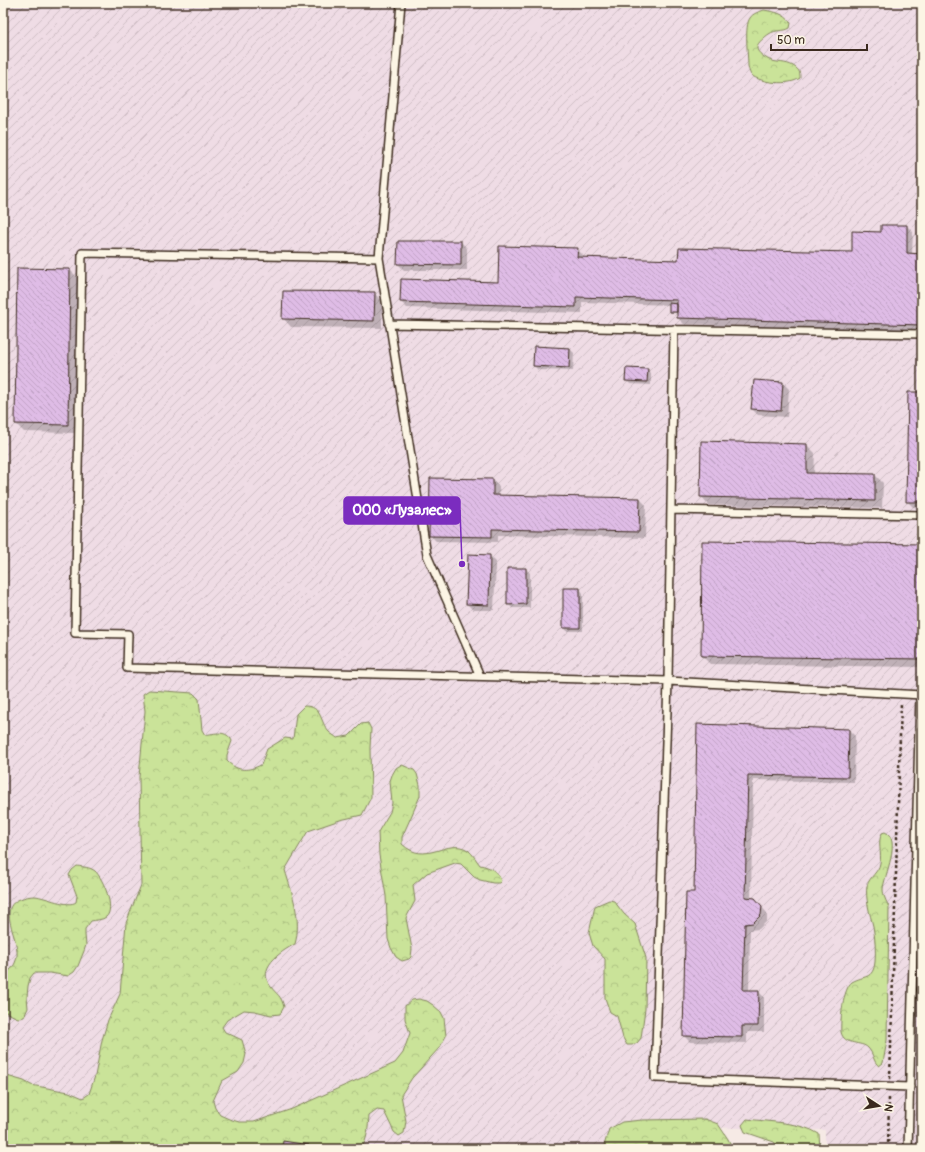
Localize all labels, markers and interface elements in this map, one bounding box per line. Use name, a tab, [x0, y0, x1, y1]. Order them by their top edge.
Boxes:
scale bar	[771, 26, 867, 52]
text: 50 m	[777, 33, 805, 48]
callout: ООО «Лузалес»	[344, 497, 460, 524]
text: ООО «Лузалес»	[352, 501, 452, 520]
north arrow	[859, 1086, 899, 1126]
text: N	[881, 1103, 895, 1114]

